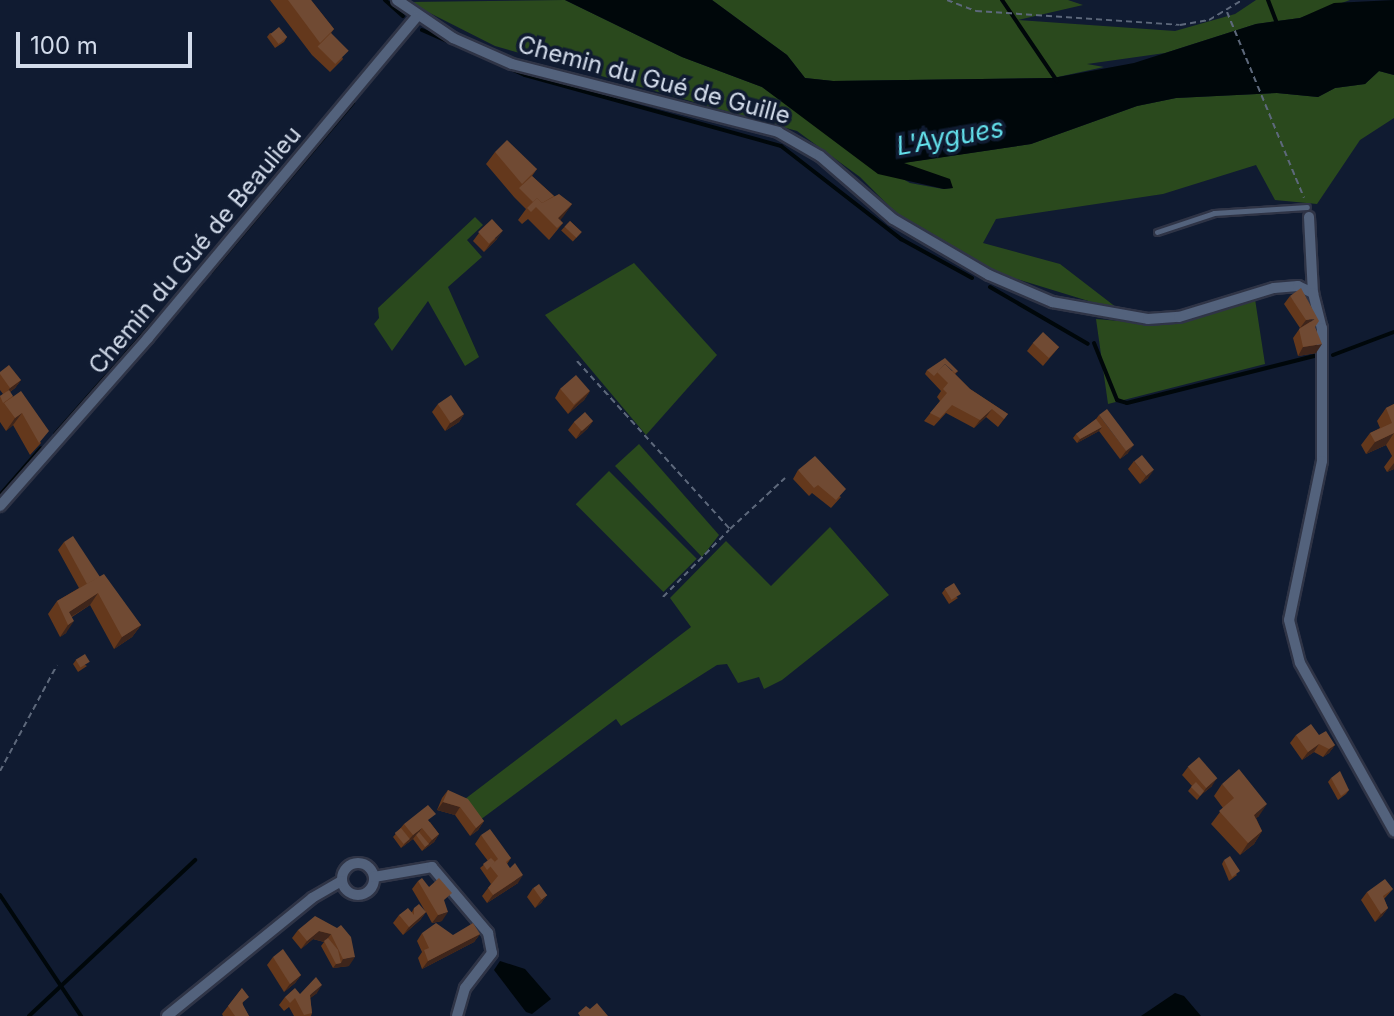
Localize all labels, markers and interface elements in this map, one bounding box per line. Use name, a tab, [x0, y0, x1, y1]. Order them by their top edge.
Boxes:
scale bar	[20, 16, 196, 66]
street label: Chemin du Gué de Guille	[515, 30, 793, 130]
text: 100 m	[30, 31, 98, 60]
water label: L'Aygues	[894, 112, 1006, 162]
street label: Chemin du Gué de Beaulieu	[83, 120, 307, 380]

